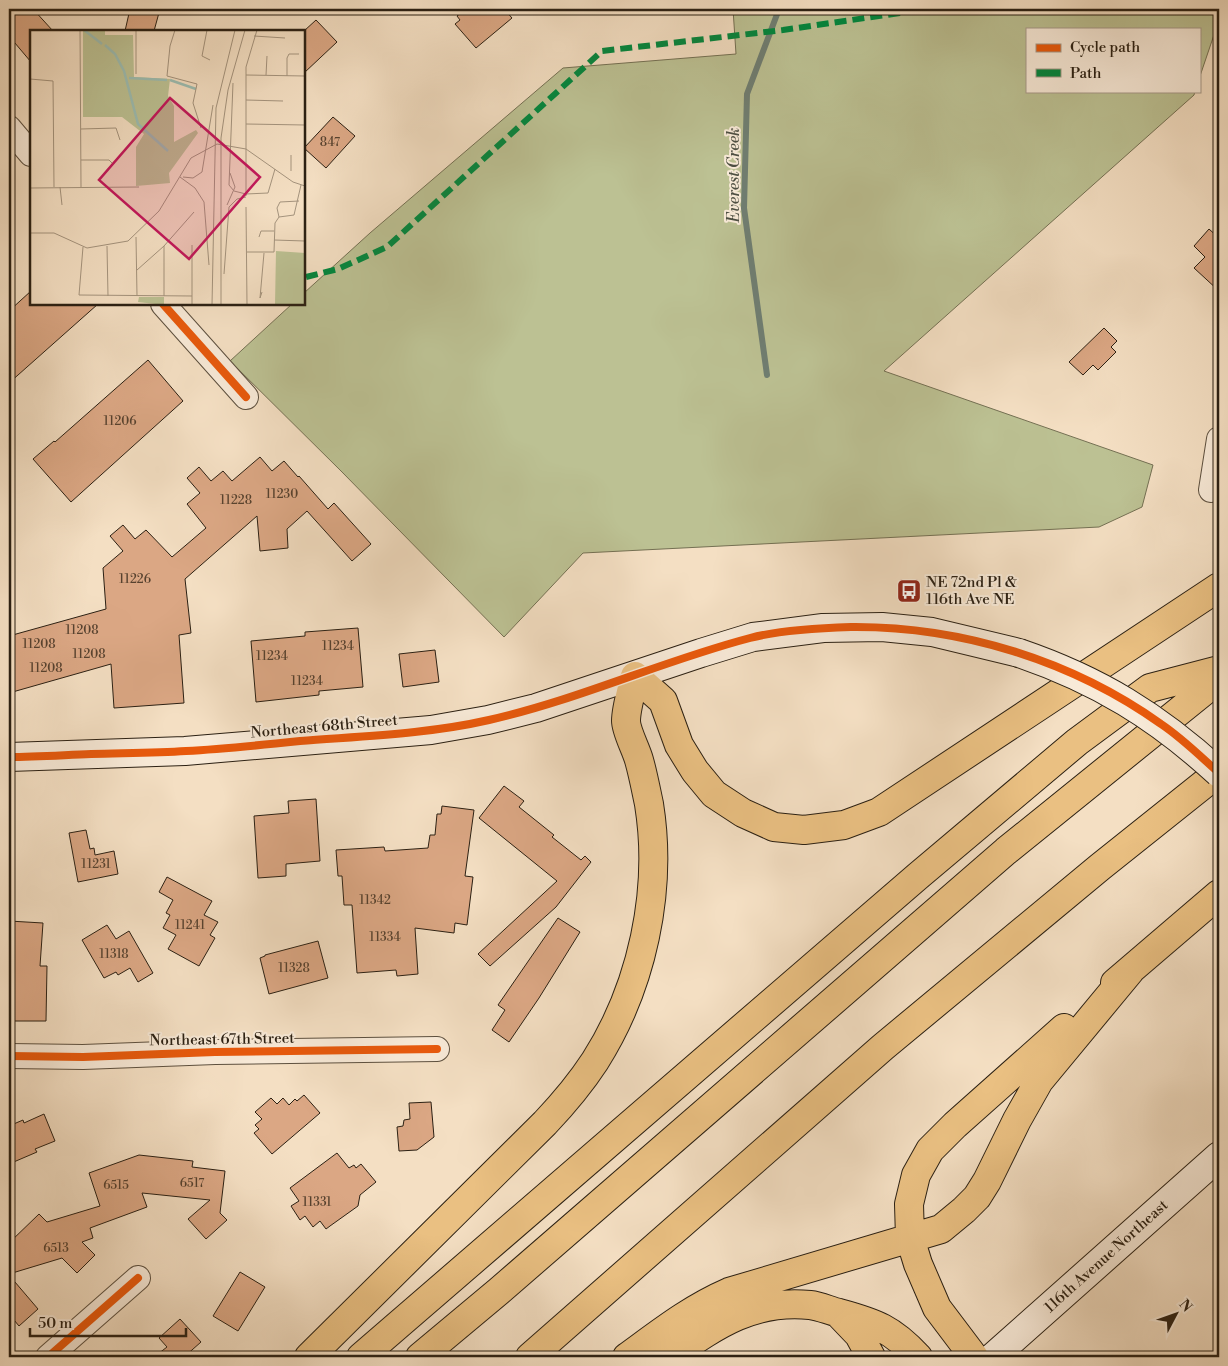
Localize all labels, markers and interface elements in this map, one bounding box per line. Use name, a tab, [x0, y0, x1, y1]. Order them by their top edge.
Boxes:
legend	[1026, 28, 1200, 92]
inset map	[30, 30, 305, 305]
text: Cycle path	[1070, 38, 1140, 57]
text: Path	[1070, 64, 1102, 83]
water label: Everest Creek	[724, 128, 744, 223]
house number: 847	[320, 135, 340, 150]
house number: 11206	[103, 414, 137, 429]
house number: 11230	[266, 487, 298, 502]
house number: 11228	[220, 493, 252, 508]
house number: 11226	[119, 572, 151, 587]
place label: NE 72nd Pl & 116th Ave NE	[926, 573, 1017, 609]
bus stop icon: NE 72nd Pl & 116th Ave NE	[896, 578, 922, 604]
house number: 11208	[65, 623, 99, 638]
house number: 11208	[22, 637, 56, 652]
house number: 11234	[322, 639, 354, 654]
house number: 11208	[72, 647, 106, 662]
house number: 11234	[256, 649, 288, 664]
house number: 11208	[29, 661, 63, 676]
house number: 11234	[291, 674, 323, 689]
street label: Northeast 68th Street	[250, 711, 399, 742]
house number: 11231	[81, 857, 111, 872]
house number: 11342	[359, 893, 391, 908]
house number: 11241	[175, 918, 206, 933]
house number: 11334	[369, 930, 401, 945]
house number: 11318	[99, 947, 129, 962]
house number: 11328	[278, 961, 310, 976]
street label: Northeast 67th Street	[149, 1029, 295, 1050]
house number: 6517	[180, 1176, 204, 1191]
house number: 6515	[103, 1178, 129, 1193]
house number: 11331	[303, 1195, 332, 1210]
street label: 116th Avenue Northeast	[1041, 1195, 1173, 1317]
house number: 6513	[43, 1241, 69, 1256]
north arrow	[1150, 1288, 1200, 1338]
text: N	[1175, 1296, 1195, 1316]
scale bar	[30, 1306, 186, 1338]
text: 50 m	[38, 1314, 72, 1333]

